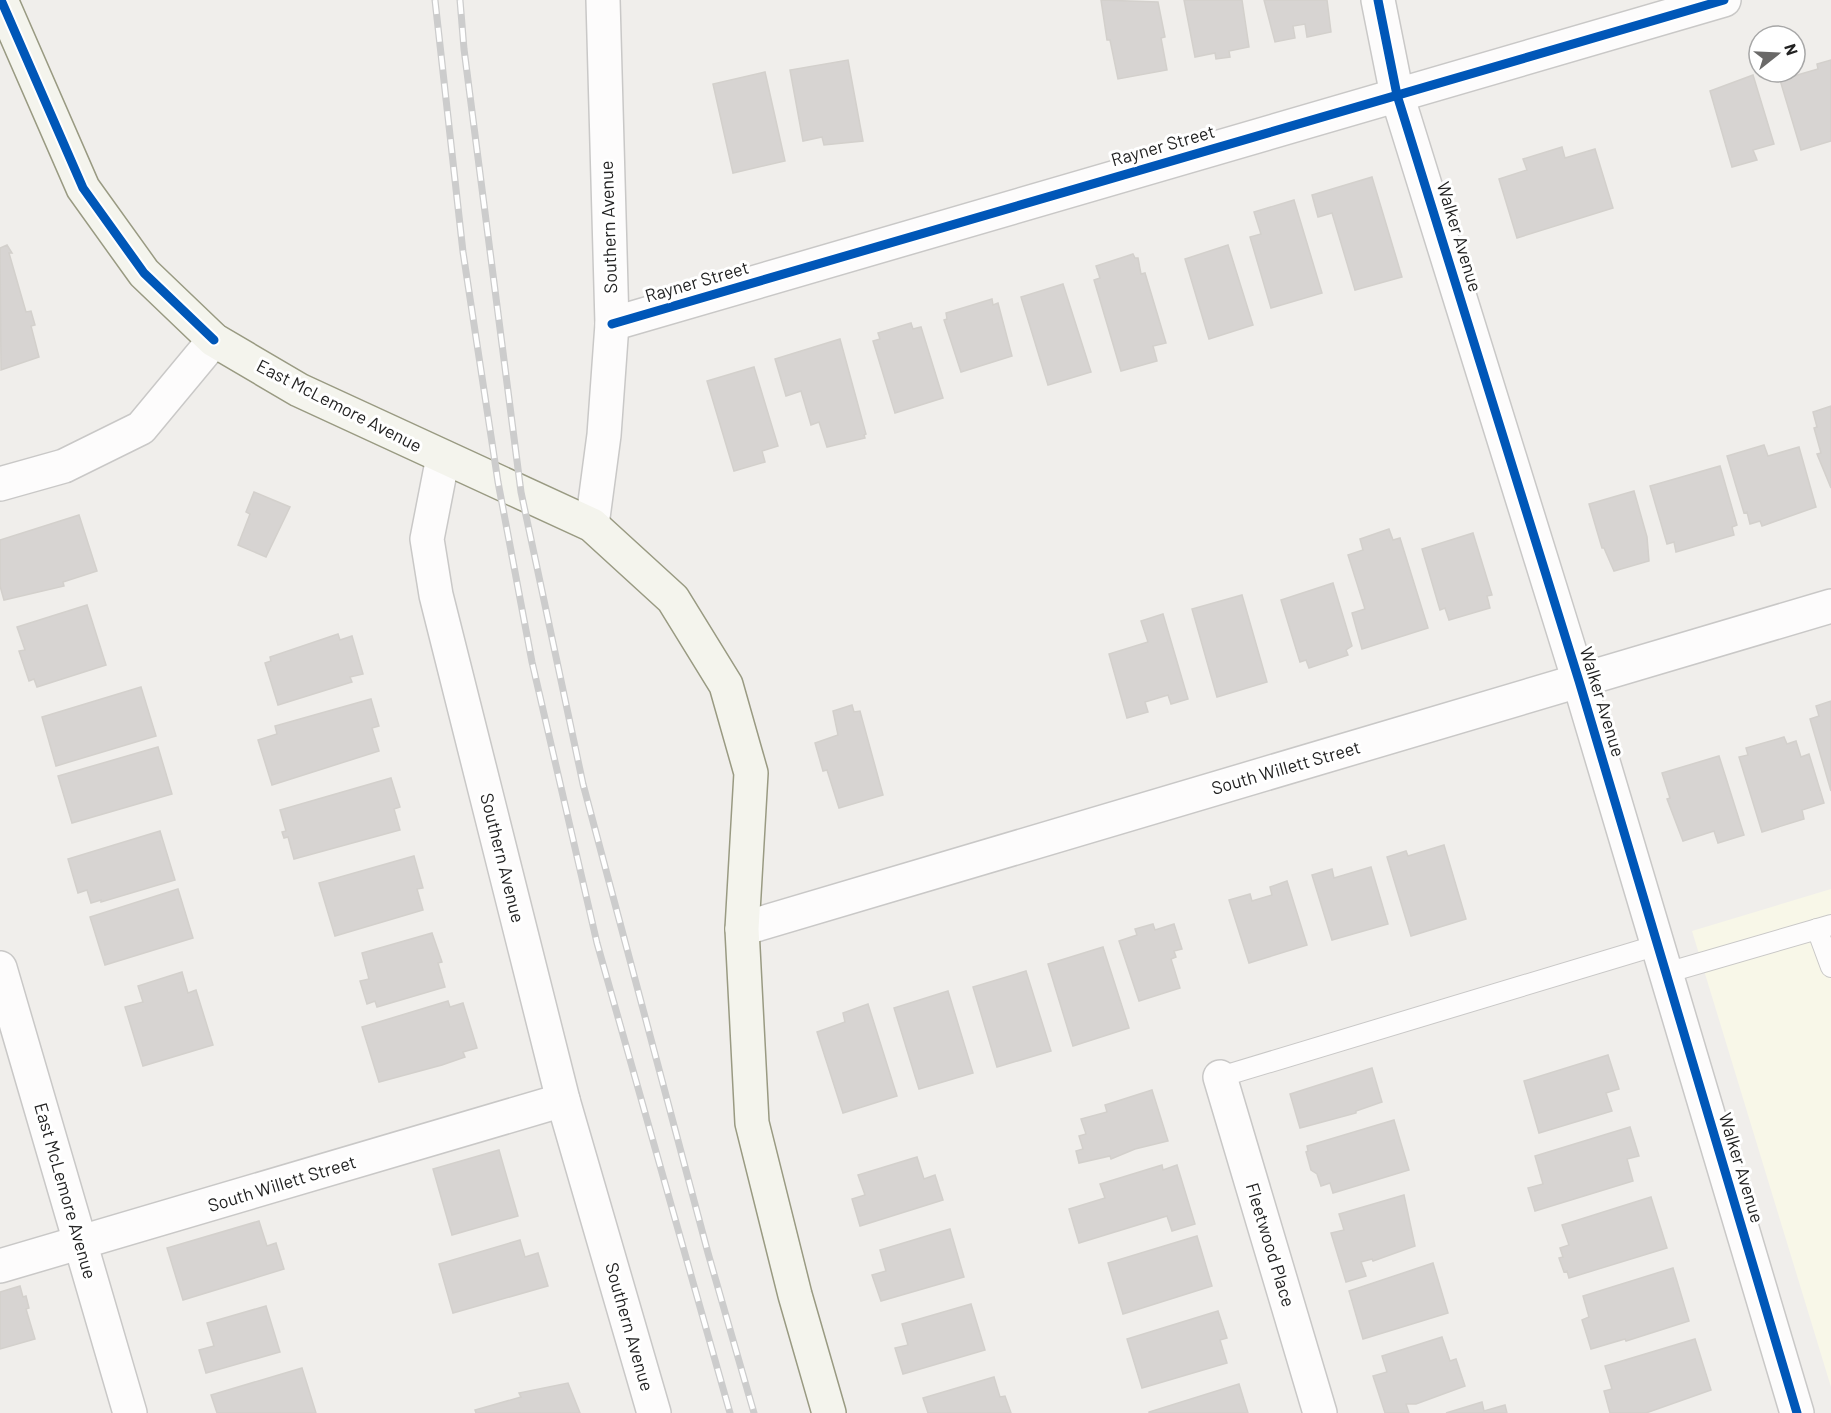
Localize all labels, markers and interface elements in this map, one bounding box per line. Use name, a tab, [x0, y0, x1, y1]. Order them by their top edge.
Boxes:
north arrow	[1747, 24, 1807, 84]
text: N	[1781, 41, 1802, 57]
street label: Rayner Street	[1108, 120, 1217, 170]
street label: Southern Avenue	[595, 160, 621, 294]
street label: Walker Avenue	[1433, 179, 1487, 294]
street label: Rayner Street	[642, 256, 751, 306]
street label: East McLemore Avenue	[253, 354, 426, 456]
street label: Walker Avenue	[1576, 644, 1630, 759]
street label: South Willett Street	[1209, 735, 1363, 799]
street label: Southern Avenue	[476, 791, 530, 925]
street label: East McLemore Avenue	[30, 1100, 102, 1281]
street label: Walker Avenue	[1715, 1110, 1769, 1225]
street label: South Willett Street	[205, 1150, 358, 1216]
street label: Fleetwood Place	[1242, 1180, 1300, 1309]
street label: Southern Avenue	[601, 1260, 659, 1394]

